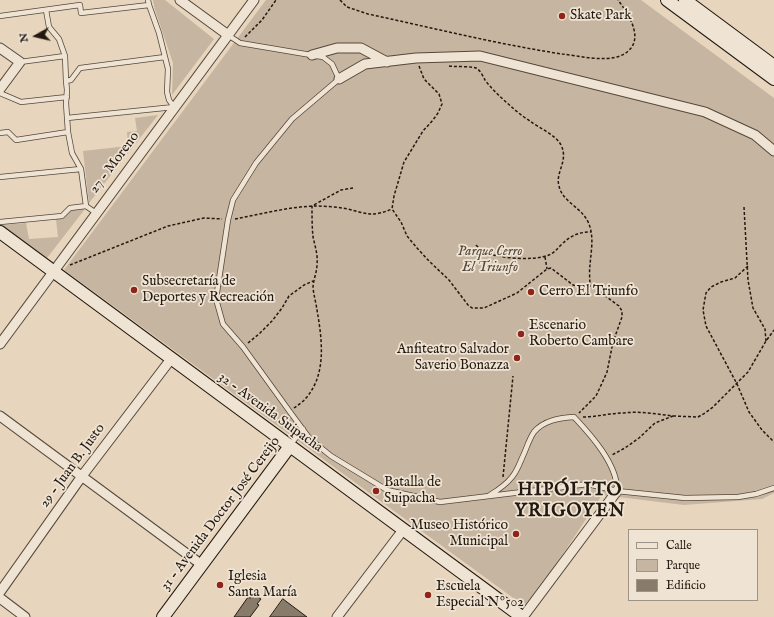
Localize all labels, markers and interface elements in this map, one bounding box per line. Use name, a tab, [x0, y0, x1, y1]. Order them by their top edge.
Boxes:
place label: Skate Park	[570, 8, 632, 24]
marker: Skate Park	[557, 11, 567, 21]
north arrow	[16, 16, 56, 56]
text: N	[17, 32, 32, 43]
street label: 27 - Moreno	[86, 129, 144, 197]
park label: Parque Cerro El Triunfo	[458, 244, 522, 276]
place label: Subsecretaría de Deportes y Recreación	[142, 274, 274, 306]
place label: Cerro El Triunfo	[539, 284, 638, 300]
marker: Subsecretaría de Deportes y Recreación	[129, 285, 139, 295]
marker: Cerro El Triunfo	[526, 287, 536, 297]
place label: Escenario Roberto Cambare	[529, 318, 633, 350]
marker: Escenario Roberto Cambare	[516, 329, 526, 339]
place label: Anfiteatro Salvador Saverio Bonazza	[397, 342, 509, 374]
marker: Anfiteatro Salvador Saverio Bonazza	[512, 353, 522, 363]
street label: 32 - Avenida Suipacha	[214, 369, 326, 457]
street label: 29 - Juan B. Justo	[37, 421, 109, 511]
street label: 31 - Avenida Doctor José Cereijo	[158, 434, 284, 594]
place label: Batalla de Suipacha	[384, 475, 441, 508]
district label: HIPÓLITO YRIGOYEN	[514, 480, 626, 522]
marker: Batalla de Suipacha	[371, 486, 381, 496]
place label: Museo Histórico Municipal	[410, 518, 508, 550]
marker: Museo Histórico Municipal	[511, 529, 521, 539]
legend	[628, 529, 758, 601]
text: Calle	[666, 538, 692, 553]
text: Parque	[666, 558, 700, 573]
place label: Iglesia Santa María	[228, 569, 297, 602]
text: Edificio	[666, 578, 706, 593]
place label: Escuela Especial Nº502	[436, 579, 524, 612]
marker: Iglesia Santa María	[215, 580, 225, 590]
marker: Escuela Especial Nº502	[423, 590, 433, 600]

